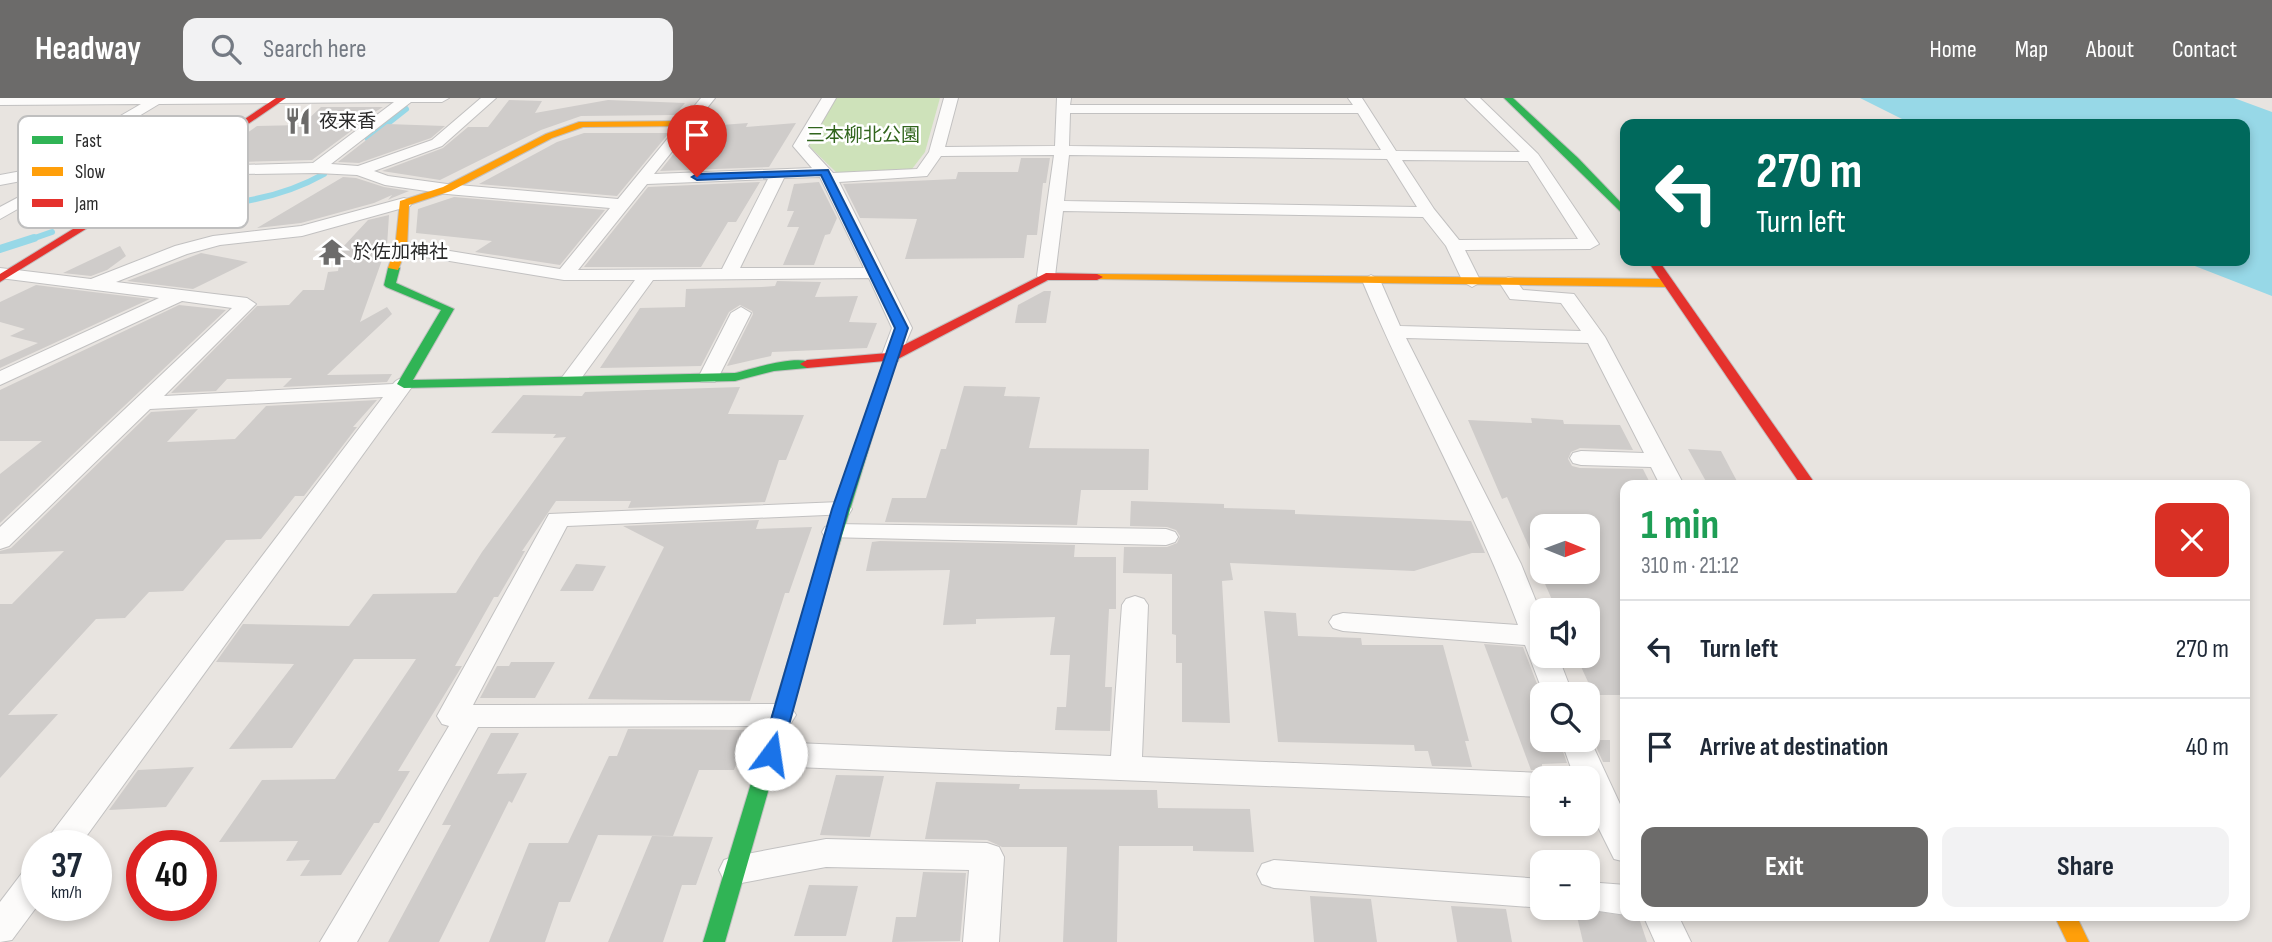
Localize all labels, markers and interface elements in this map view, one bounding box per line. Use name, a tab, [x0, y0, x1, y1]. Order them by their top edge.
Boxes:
search box	[183, 18, 673, 81]
text: Headway	[35, 29, 141, 69]
icon: search	[207, 30, 245, 68]
text: Search here	[263, 34, 366, 65]
text: Home	[1929, 35, 1977, 64]
text: Map	[2015, 35, 2048, 64]
text: About	[2086, 35, 2134, 64]
text: Contact	[2172, 35, 2237, 64]
pin	[667, 105, 727, 177]
restaurant icon: 夜来香	[283, 106, 313, 136]
place label: 夜来香	[319, 110, 376, 133]
legend	[18, 116, 248, 228]
icon: arrive	[678, 116, 716, 154]
park label: 三本柳北公園	[806, 124, 920, 147]
text: Fast	[75, 130, 102, 153]
text: 270 m	[1756, 143, 1862, 202]
icon: left	[1641, 147, 1732, 238]
text: Slow	[75, 161, 105, 184]
text: Jam	[74, 193, 98, 216]
text: Turn left	[1756, 203, 1846, 242]
temple icon: 於佐加神社	[317, 237, 347, 267]
place label: 於佐加神社	[353, 241, 448, 264]
text: 1 min	[1641, 500, 1719, 551]
button: close	[2155, 503, 2229, 577]
north arrow	[1530, 514, 1600, 584]
map controls	[1530, 514, 1600, 920]
text: 310 m · 21:12	[1641, 552, 1739, 580]
button: sound	[1530, 598, 1600, 668]
icon: left	[1641, 630, 1679, 668]
text: Turn left	[1700, 634, 1778, 665]
text: 270 m	[2176, 634, 2229, 665]
button: search	[1530, 682, 1600, 752]
position arrow	[734, 717, 808, 791]
icon: arrive	[1641, 728, 1679, 766]
text: Arrive at destination	[1700, 732, 1888, 763]
text: 40 m	[2186, 732, 2229, 763]
button: +	[1530, 766, 1600, 836]
button: Exit	[1641, 827, 1928, 907]
button: Share	[1942, 827, 2229, 907]
speed limit sign: 40	[126, 830, 217, 921]
text: 37	[51, 845, 82, 888]
button: −	[1530, 850, 1600, 920]
text: km/h	[51, 882, 82, 903]

